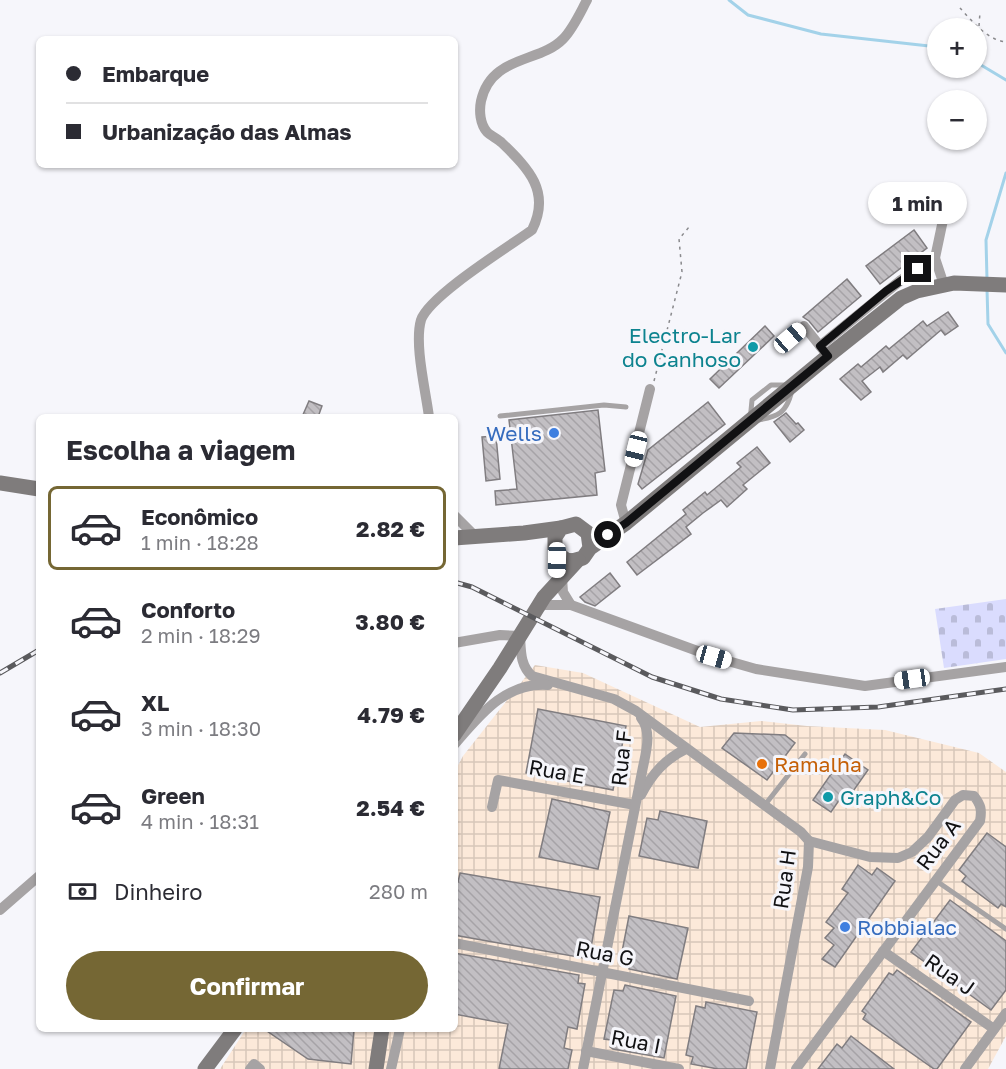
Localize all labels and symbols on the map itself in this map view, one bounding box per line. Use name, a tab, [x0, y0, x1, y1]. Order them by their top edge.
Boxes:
callout: 1 min	[868, 182, 968, 224]
route end	[904, 255, 931, 282]
car	[771, 319, 809, 357]
place label: Electro-Lar do Canhoso	[622, 322, 741, 372]
marker: Electro-Lar do Canhoso	[746, 340, 760, 354]
place label: Wells	[486, 420, 542, 446]
marker: Wells	[547, 426, 561, 440]
car	[623, 429, 649, 469]
route start	[594, 521, 621, 548]
car	[548, 542, 566, 578]
car	[694, 643, 734, 671]
car	[893, 668, 931, 690]
street label: Rua F	[605, 729, 637, 787]
place label: Ramalha	[774, 751, 862, 777]
street label: Rua E	[527, 753, 587, 789]
marker: Ramalha	[755, 757, 769, 771]
place label: Graph&Co	[840, 784, 941, 810]
marker: Graph&Co	[821, 790, 835, 804]
street label: Rua A	[910, 813, 966, 875]
street label: Rua H	[767, 848, 801, 910]
place label: Robbialac	[857, 914, 957, 940]
marker: Robbialac	[838, 920, 852, 934]
street label: Rua G	[574, 935, 636, 971]
street label: Rua J	[920, 947, 980, 1001]
street label: Rua I	[609, 1023, 663, 1059]

